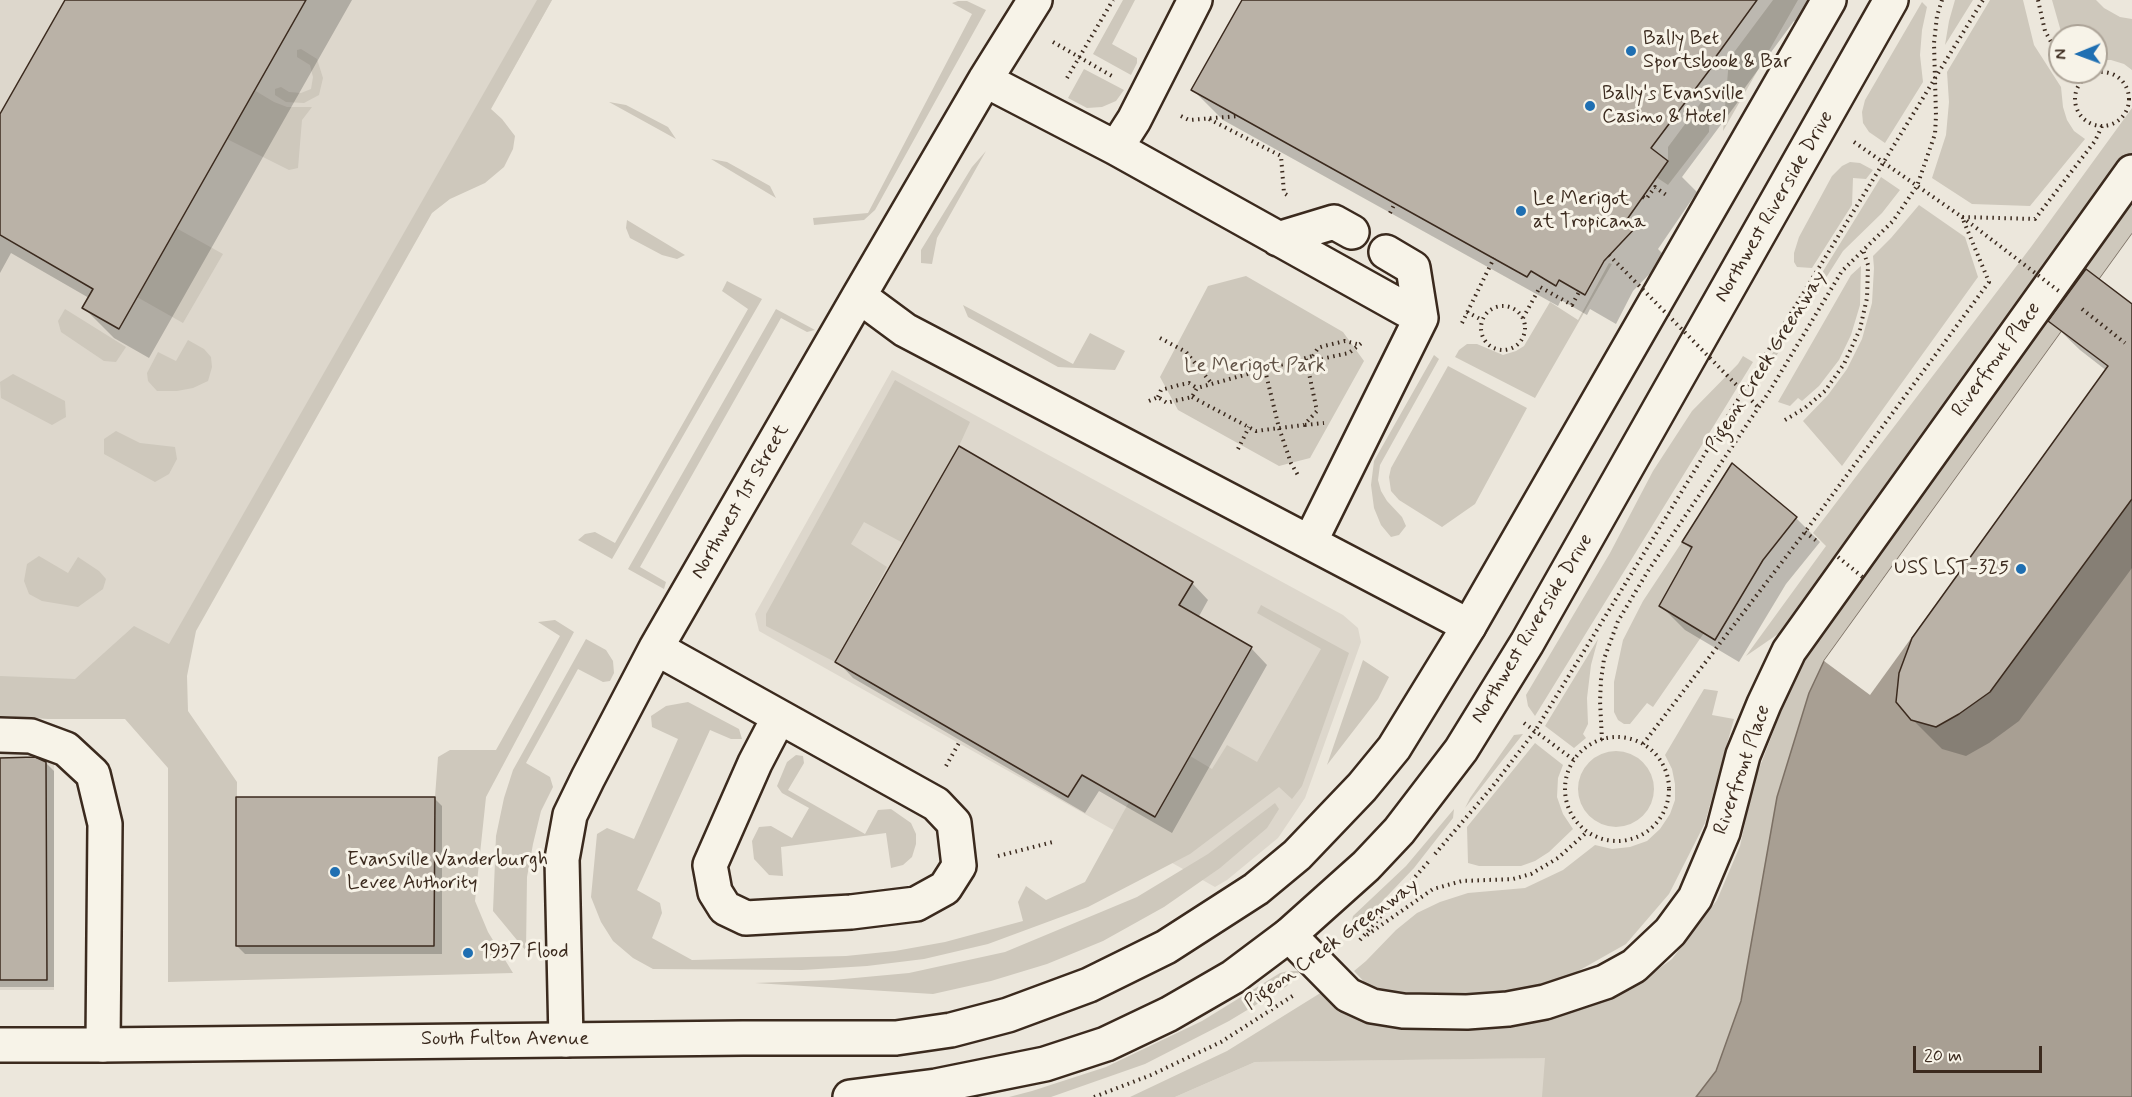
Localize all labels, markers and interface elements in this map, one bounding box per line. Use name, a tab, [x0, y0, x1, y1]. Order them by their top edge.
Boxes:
north arrow	[2048, 24, 2108, 84]
place label: Bally Bet Sportsbook & Bar	[1643, 28, 1791, 75]
marker: Bally Bet Sportsbook & Bar	[1624, 44, 1638, 58]
text: N	[2051, 49, 2072, 60]
place label: Bally's Evansville Casino & Hotel	[1602, 83, 1744, 130]
marker: Bally's Evansville Casino & Hotel	[1583, 99, 1597, 113]
street label: Northwest Riverside Drive	[1710, 107, 1840, 307]
place label: Le Merigot at Tropicana	[1533, 188, 1646, 235]
marker: Le Merigot at Tropicana	[1514, 204, 1528, 218]
street label: Pigeon Creek Greenway	[1701, 267, 1833, 457]
street label: Riverfront Place	[1947, 298, 2047, 422]
park label: Le Merigot Park	[1184, 355, 1326, 379]
street label: Northwest 1st Street	[687, 420, 795, 584]
street label: Northwest Riverside Drive	[1467, 530, 1599, 728]
place label: USS LST-325	[1894, 557, 2009, 581]
marker: USS LST-325	[2014, 562, 2028, 576]
street label: Riverfront Place	[1710, 702, 1776, 838]
place label: Evansville Vanderburgh Levee Authority	[347, 849, 548, 896]
marker: Evansville Vanderburgh Levee Authority	[328, 865, 342, 879]
street label: Pigeon Creek Greenway	[1240, 874, 1424, 1016]
place label: 1937 Flood	[480, 941, 569, 965]
marker: 1937 Flood	[461, 946, 475, 960]
street label: South Fulton Avenue	[421, 1028, 589, 1052]
scale bar	[1916, 1034, 2045, 1072]
text: 20 m	[1924, 1044, 1962, 1068]

